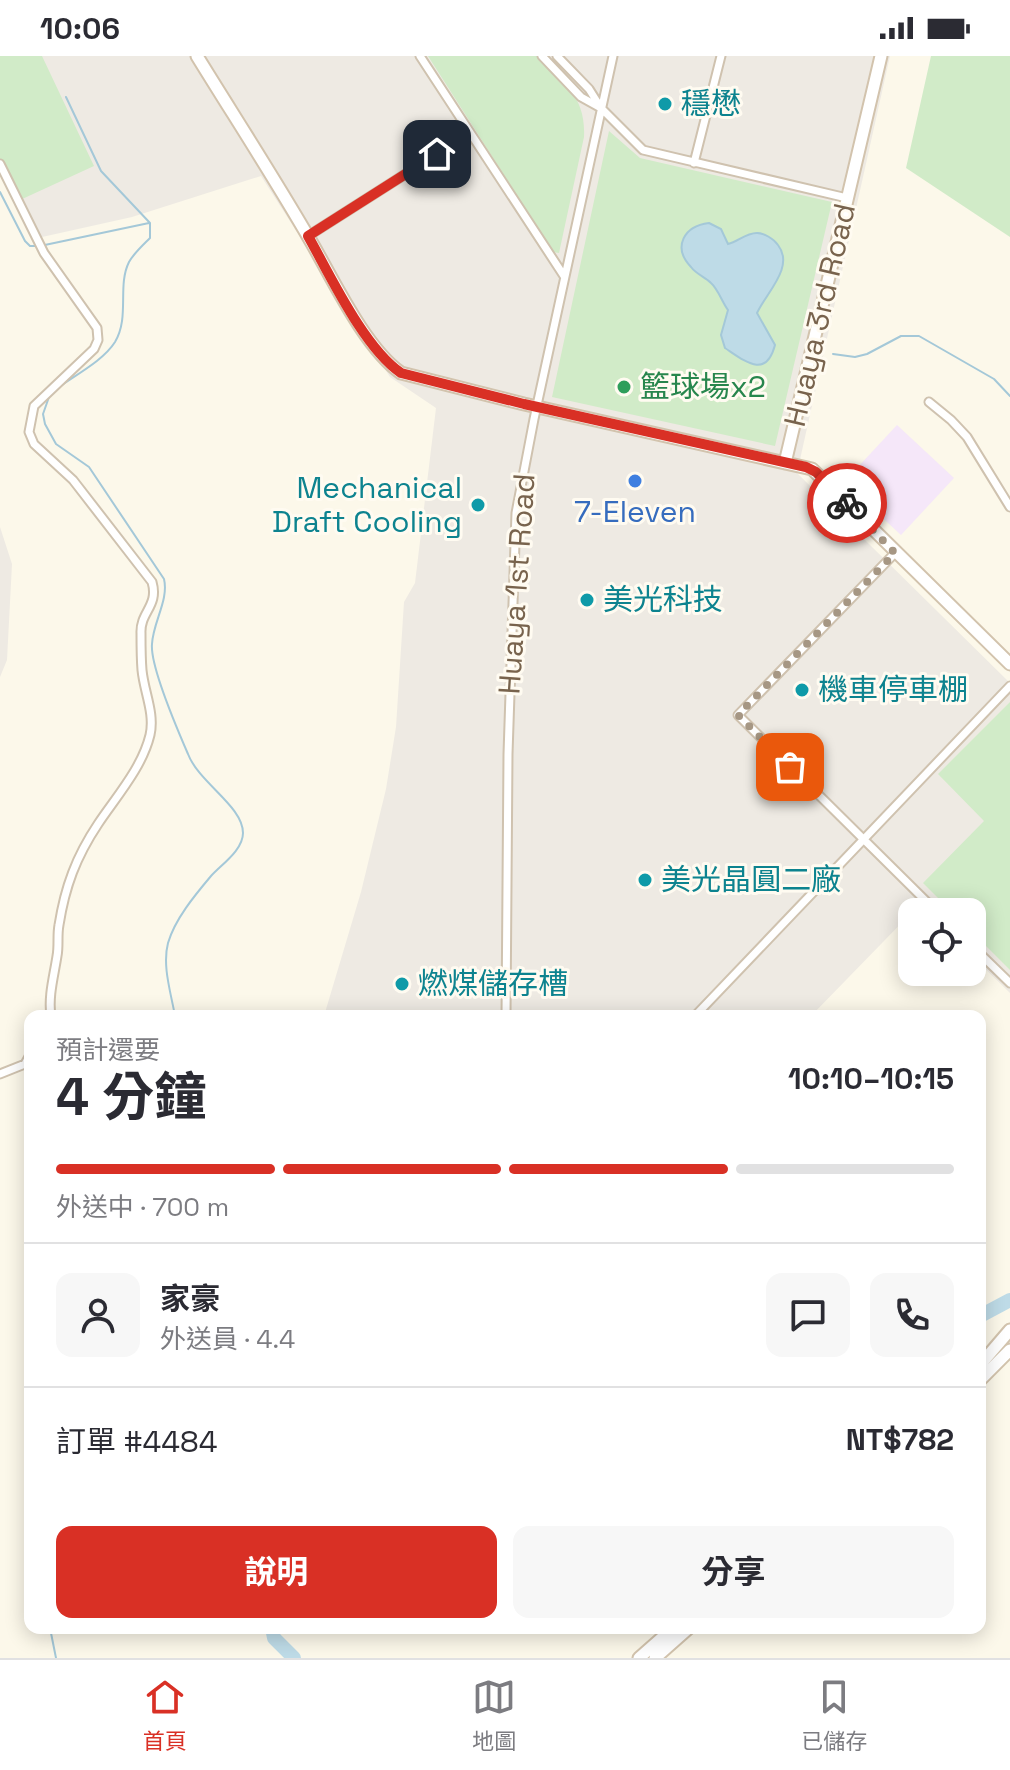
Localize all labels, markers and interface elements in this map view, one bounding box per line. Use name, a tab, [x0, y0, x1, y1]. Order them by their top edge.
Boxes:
text: 10:06	[40, 9, 120, 48]
place label: 穩懋	[681, 84, 741, 123]
marker: 穩懋	[656, 95, 674, 113]
pin	[403, 120, 471, 188]
icon: home	[415, 132, 459, 176]
street label: Huaya 3rd Road	[775, 200, 864, 430]
place label: 籃球場x2	[640, 367, 766, 406]
marker: 籃球場x2	[615, 378, 633, 396]
courier	[807, 463, 887, 543]
place label: Mechanical Draft Cooling	[272, 468, 462, 541]
street label: Huaya 1st Road	[489, 472, 544, 696]
marker: 7-Eleven	[626, 472, 644, 490]
icon: bike	[825, 481, 869, 525]
place label: 7-Eleven	[574, 492, 696, 531]
marker: Mechanical Draft Cooling	[469, 496, 487, 514]
place label: 美光科技	[603, 580, 723, 619]
marker: 美光科技	[578, 591, 596, 609]
place label: 機車停車棚	[818, 670, 968, 709]
marker: 機車停車棚	[793, 681, 811, 699]
pin	[756, 733, 824, 801]
icon: bag	[768, 745, 812, 789]
place label: 美光晶圓二廠	[661, 860, 841, 899]
marker: 美光晶圓二廠	[636, 871, 654, 889]
map controls	[898, 898, 986, 986]
button: locate	[898, 898, 986, 986]
place label: 燃煤儲存槽	[418, 964, 568, 1003]
marker: 燃煤儲存槽	[393, 975, 411, 993]
text: 預計還要	[56, 1033, 160, 1067]
text: 10:10–10:15	[788, 1059, 954, 1098]
text: 4 分鐘	[56, 1064, 206, 1130]
text: 外送中 · 700 m	[56, 1190, 229, 1224]
button: person	[56, 1273, 140, 1357]
button: chat	[766, 1273, 850, 1357]
button: phone	[870, 1273, 954, 1357]
text: 家豪	[160, 1279, 220, 1318]
text: 外送員 · 4.4	[160, 1322, 295, 1356]
text: NT$782	[846, 1420, 954, 1459]
text: 訂單 #4484	[56, 1422, 218, 1461]
button: 說明	[56, 1526, 497, 1618]
button: 分享	[513, 1526, 954, 1618]
tab: 首頁	[143, 1675, 187, 1755]
tab: 地圖	[472, 1675, 516, 1755]
tab: 已儲存	[801, 1675, 867, 1755]

